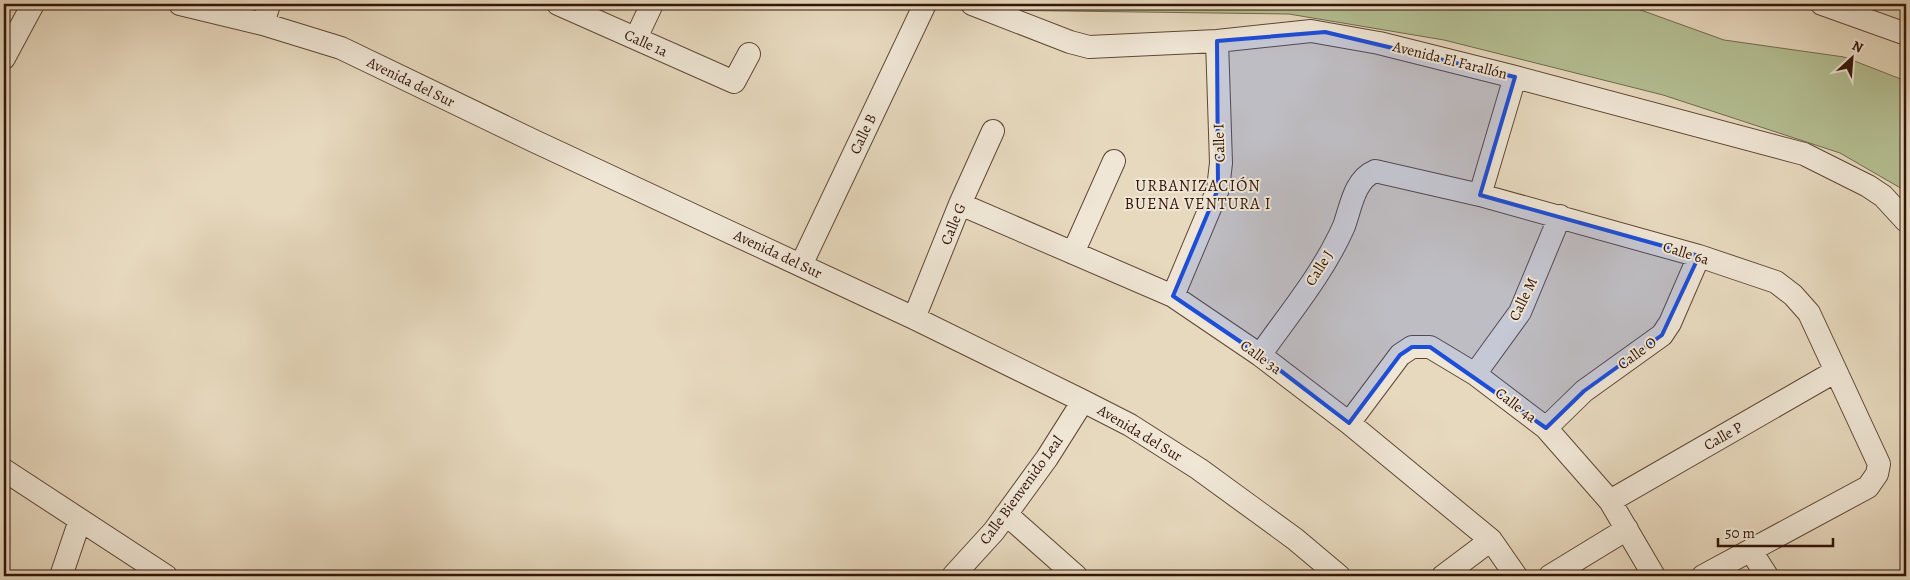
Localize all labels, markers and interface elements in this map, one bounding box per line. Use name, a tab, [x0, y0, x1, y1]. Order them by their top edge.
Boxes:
street label: Calle 1a	[621, 25, 671, 61]
north arrow	[1828, 32, 1878, 82]
street label: Avenida El Farallón	[1390, 36, 1509, 84]
text: N	[1849, 36, 1866, 58]
street label: Avenida del Sur	[363, 52, 458, 112]
street label: Calle B	[845, 111, 881, 157]
street label: Calle I	[1208, 123, 1230, 163]
district label: URBANIZACIÓN BUENA VENTURA I	[1125, 175, 1271, 215]
street label: Calle G	[936, 200, 970, 248]
street label: Avenida del Sur	[730, 224, 826, 283]
street label: Calle 6a	[1660, 237, 1712, 269]
street label: Calle J	[1300, 246, 1338, 290]
street label: Calle M	[1504, 274, 1542, 324]
street label: Calle O	[1613, 332, 1661, 374]
street label: Calle 3a	[1236, 335, 1286, 379]
street label: Calle 4a	[1491, 383, 1541, 427]
street label: Avenida del Sur	[1093, 399, 1186, 466]
street label: Calle P	[1700, 417, 1746, 455]
street label: Calle Bienvenido Leal	[975, 431, 1068, 549]
scale bar	[1718, 515, 1832, 547]
text: 50 m	[1725, 523, 1755, 543]

